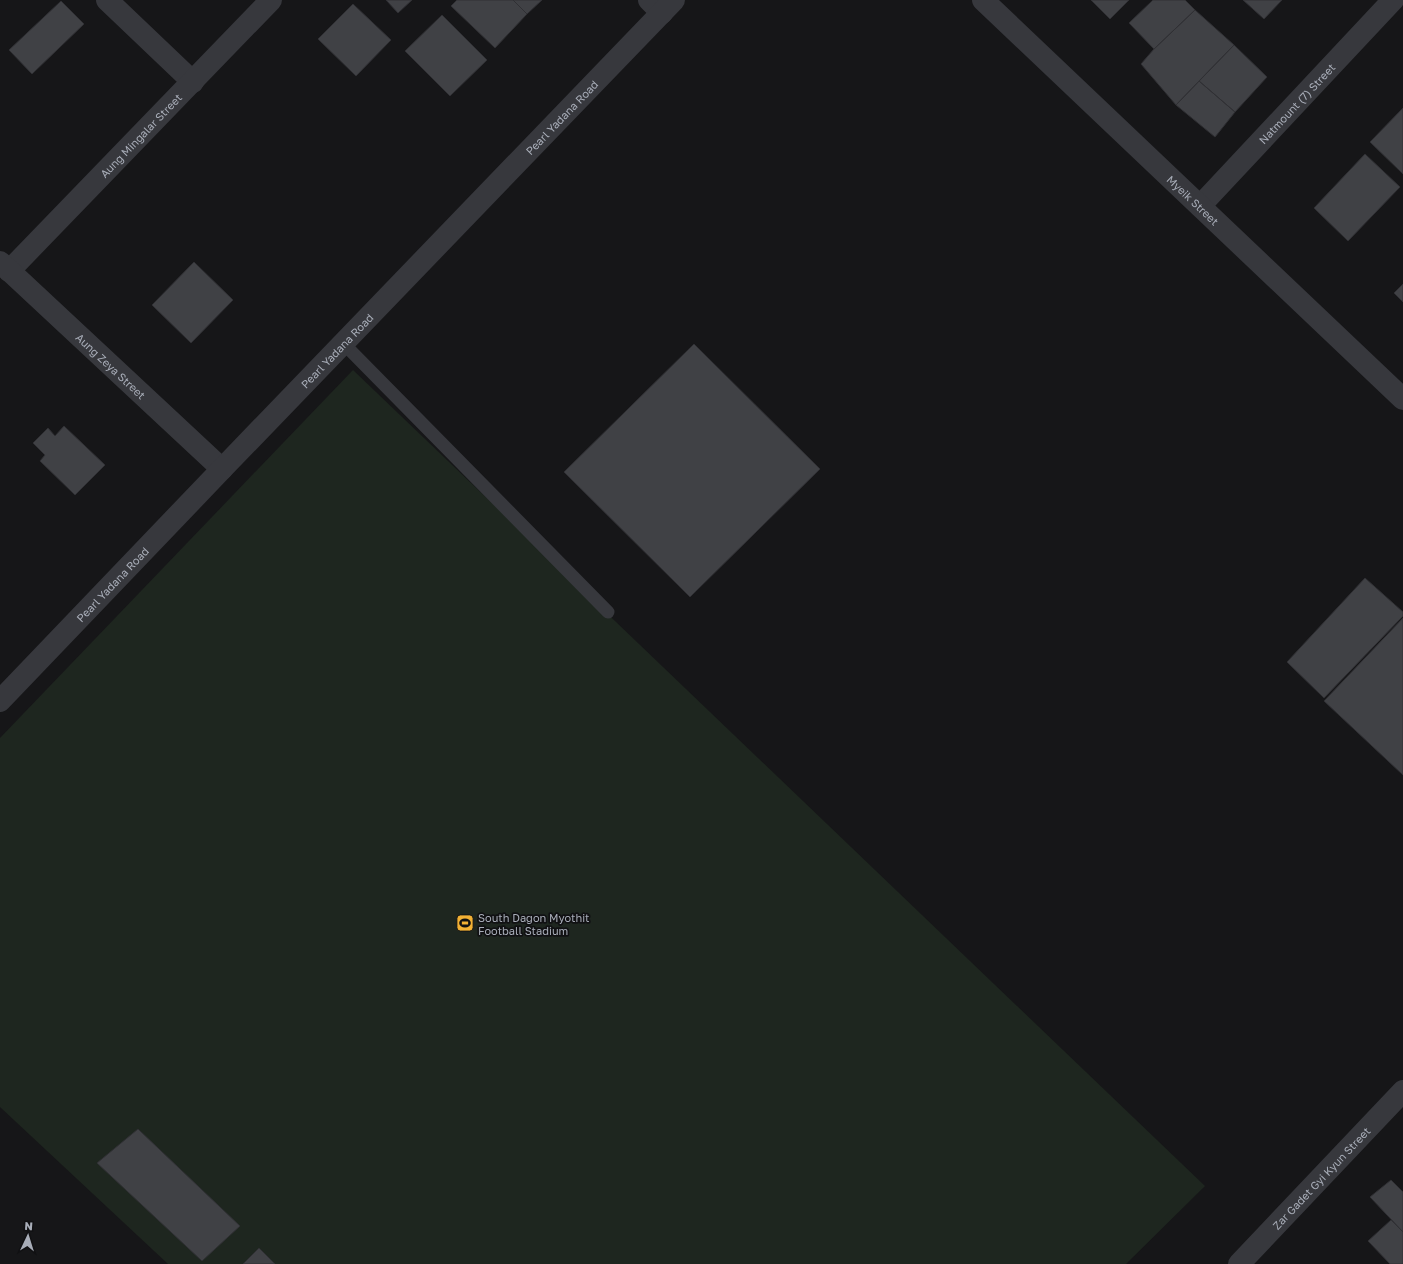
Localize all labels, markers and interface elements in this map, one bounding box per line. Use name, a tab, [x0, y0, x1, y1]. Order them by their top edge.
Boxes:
street label: Natmount (7) Street	[1256, 60, 1337, 146]
street label: Pearl Yadana Road	[522, 77, 600, 157]
street label: Aung Mingalar Street	[97, 90, 184, 180]
street label: Myeik Street	[1165, 172, 1222, 227]
street label: Pearl Yadana Road	[298, 310, 375, 390]
street label: Aung Zeya Street	[74, 330, 149, 401]
street label: Pearl Yadana Road	[73, 544, 151, 624]
place label: South Dagon Myothit Football Stadium	[478, 911, 590, 937]
sports icon: South Dagon Myothit Football Stadium	[455, 913, 475, 933]
street label: Zar Gadet Gyi Kyun Street	[1269, 1124, 1372, 1231]
north arrow	[8, 1216, 48, 1256]
text: N	[24, 1219, 33, 1232]

